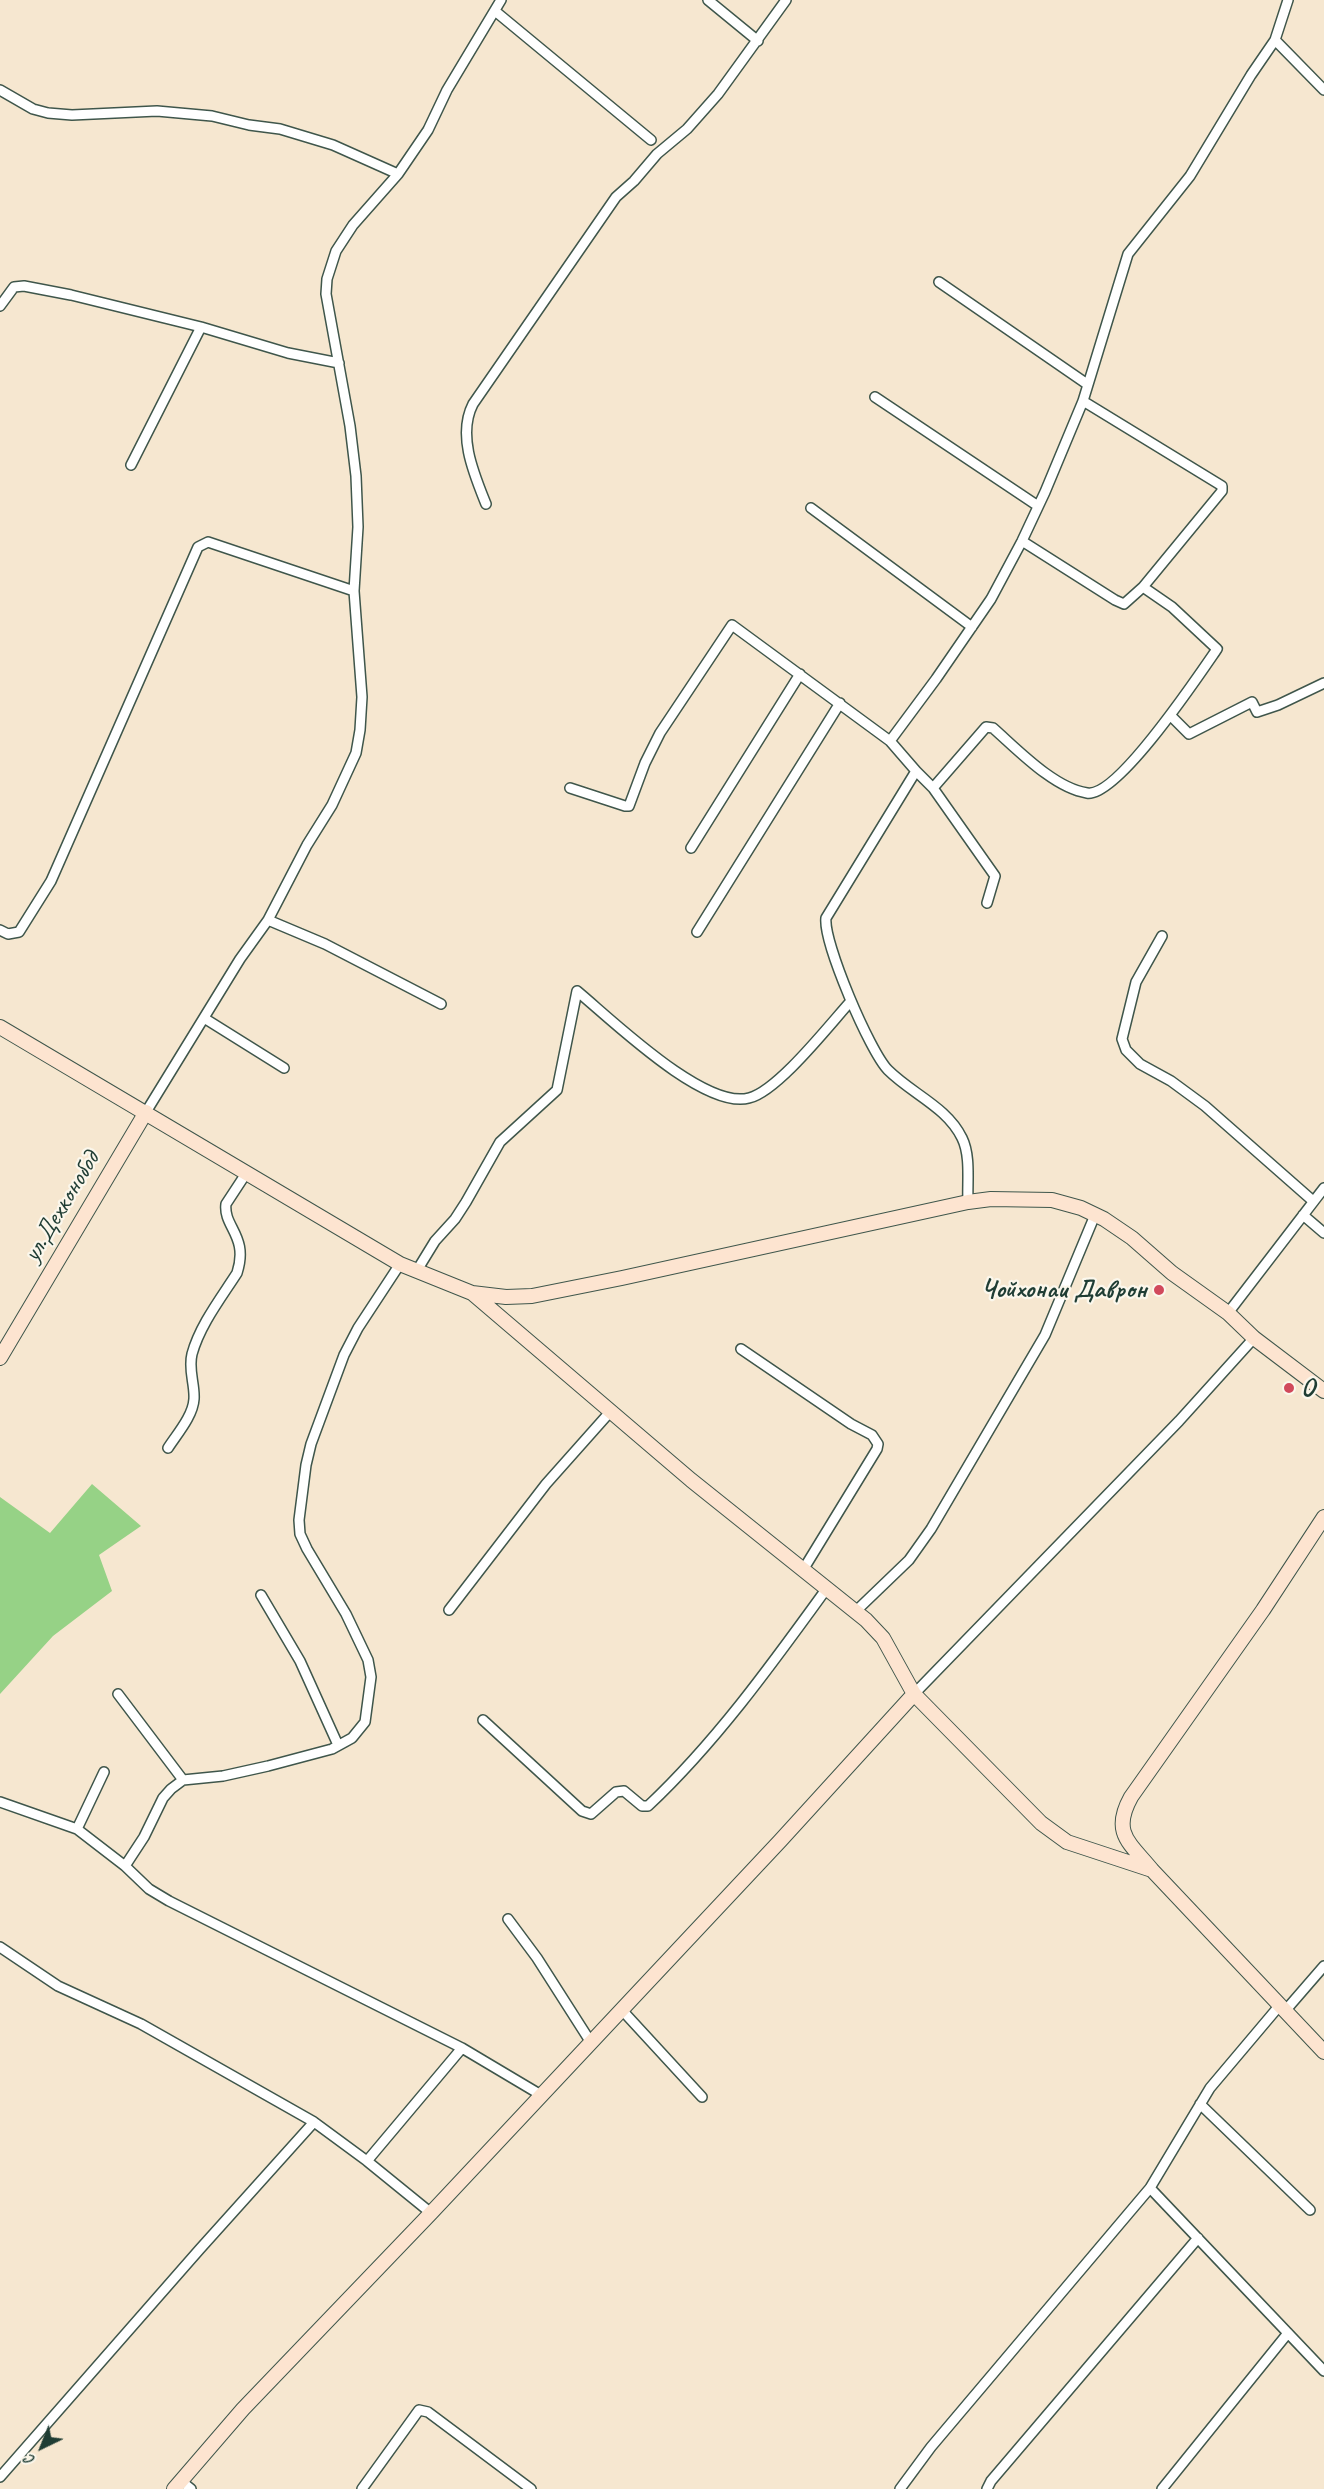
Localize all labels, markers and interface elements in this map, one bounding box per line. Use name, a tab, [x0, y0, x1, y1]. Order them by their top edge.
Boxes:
street label: ул.Дехконобод	[17, 1146, 107, 1268]
place label: Чойхонаи Даврон	[981, 1274, 1147, 1306]
marker: Чойхонаи Даврон	[1152, 1283, 1166, 1297]
place label: O	[1301, 1372, 1314, 1404]
marker: O	[1282, 1381, 1296, 1395]
north arrow	[12, 2417, 72, 2477]
text: С	[20, 2450, 39, 2470]

